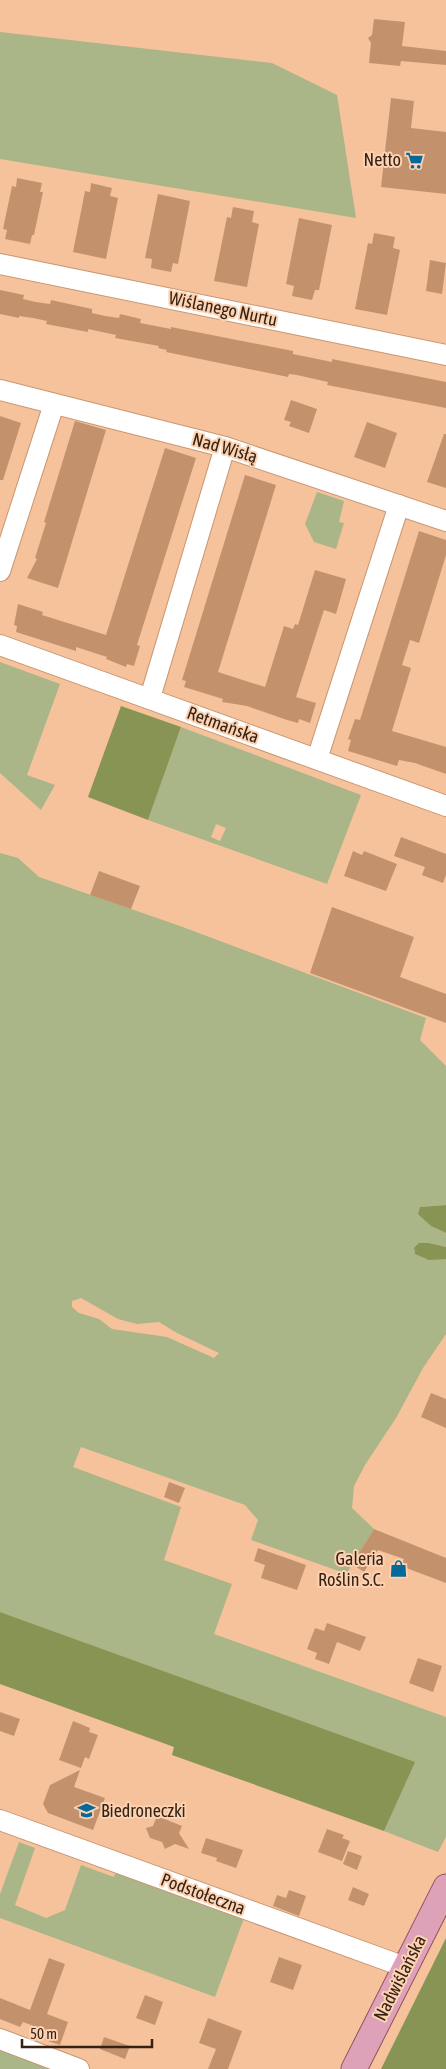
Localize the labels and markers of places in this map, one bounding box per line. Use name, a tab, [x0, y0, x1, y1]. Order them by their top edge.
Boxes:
place label: Netto	[364, 149, 401, 170]
supermarket icon: Netto	[405, 150, 425, 170]
place label: Galeria Roślin S.C.	[318, 1548, 384, 1590]
shop icon: Galeria Roślin S.C.	[388, 1559, 408, 1579]
place label: Biedroneczki	[101, 1800, 186, 1821]
school or university icon: Biedroneczki	[77, 1801, 97, 1821]

